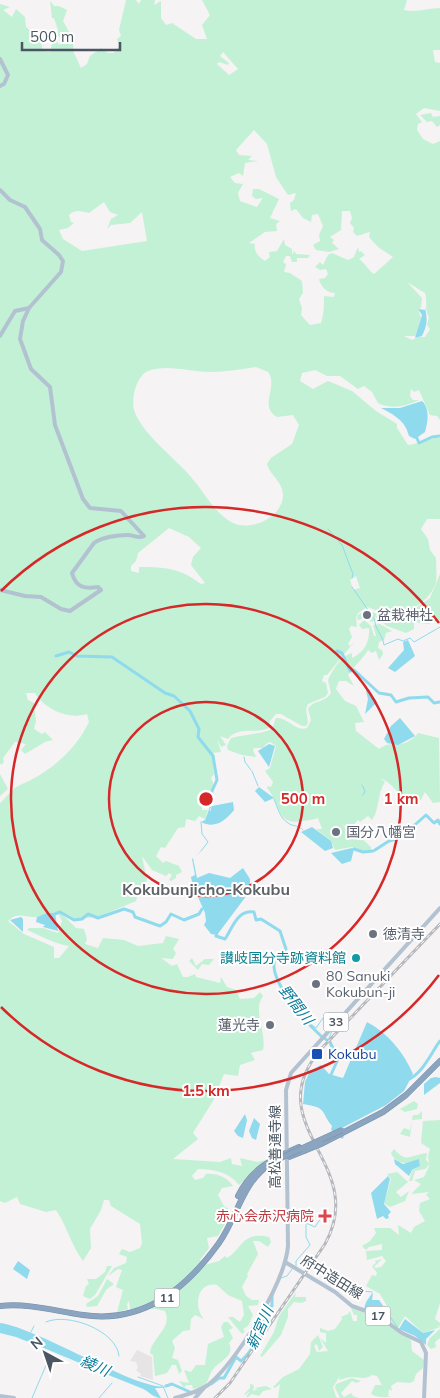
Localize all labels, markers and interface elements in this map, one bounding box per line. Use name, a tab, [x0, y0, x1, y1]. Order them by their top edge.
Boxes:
scale bar	[22, 20, 120, 52]
text: 500 m	[30, 27, 74, 46]
place label: 盆栽神社	[377, 606, 433, 624]
marker: 盆栽神社	[361, 609, 373, 621]
text: 500 m	[281, 789, 325, 808]
text: 1 km	[384, 789, 418, 808]
centre of rings	[197, 790, 215, 808]
place label: 国分八幡宮	[346, 823, 416, 841]
marker: 国分八幡宮	[330, 826, 342, 838]
district label: Kokubunjicho-Kokubu	[122, 879, 290, 899]
place label: 徳清寺	[383, 925, 425, 943]
marker: 徳清寺	[367, 928, 379, 940]
place label: 讃岐国分寺跡資料館	[220, 949, 346, 967]
marker: 讃岐国分寺跡資料館	[350, 952, 362, 964]
place label: 80 Sanuki Kokubun-ji	[326, 967, 395, 1001]
marker: 80 Sanuki Kokubun-ji	[310, 978, 322, 990]
water label: 野間川	[275, 981, 319, 1030]
road number: 33	[324, 1012, 348, 1032]
place label: 蓮光寺	[218, 1016, 260, 1034]
marker: 蓮光寺	[264, 1019, 276, 1031]
place label: Kokubu	[328, 1045, 376, 1063]
marker: Kokubu	[310, 1047, 324, 1061]
text: 1.5 km	[182, 1081, 230, 1100]
street label: 高松善通寺線	[266, 1105, 284, 1189]
place label: 赤心会赤沢病院	[216, 1207, 314, 1225]
marker: 赤心会赤沢病院	[318, 1209, 332, 1223]
street label: 府中造田線	[298, 1251, 366, 1303]
road number: 11	[154, 1289, 180, 1308]
water label: 新宮川	[242, 1302, 278, 1352]
road number: 17	[366, 1306, 390, 1325]
north arrow	[20, 1328, 70, 1378]
text: N	[27, 1333, 46, 1353]
water label: 綾川	[78, 1351, 115, 1381]

